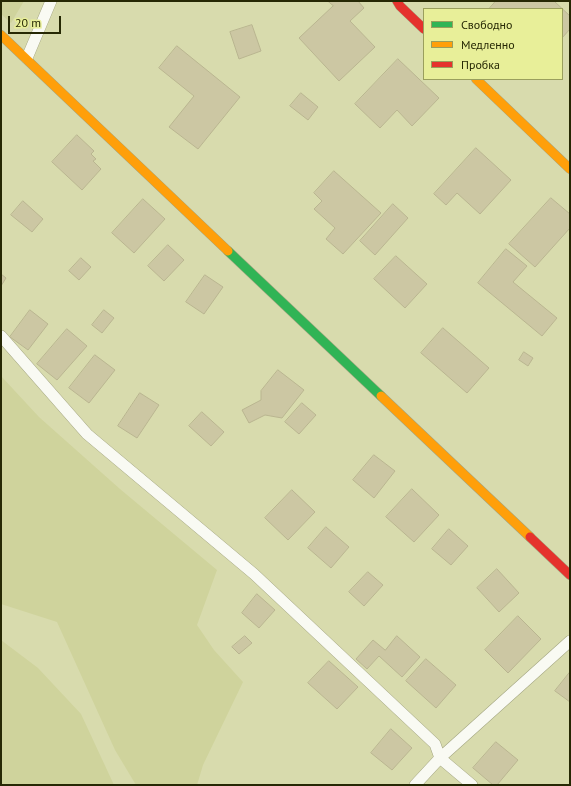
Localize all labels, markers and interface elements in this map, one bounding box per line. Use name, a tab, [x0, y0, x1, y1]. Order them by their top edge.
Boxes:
scale bar	[10, 8, 63, 34]
legend	[423, 8, 563, 80]
text: 20 m	[15, 15, 41, 30]
text: Свободно	[461, 17, 512, 32]
text: Медленно	[461, 37, 515, 52]
text: Пробка	[461, 57, 500, 72]

